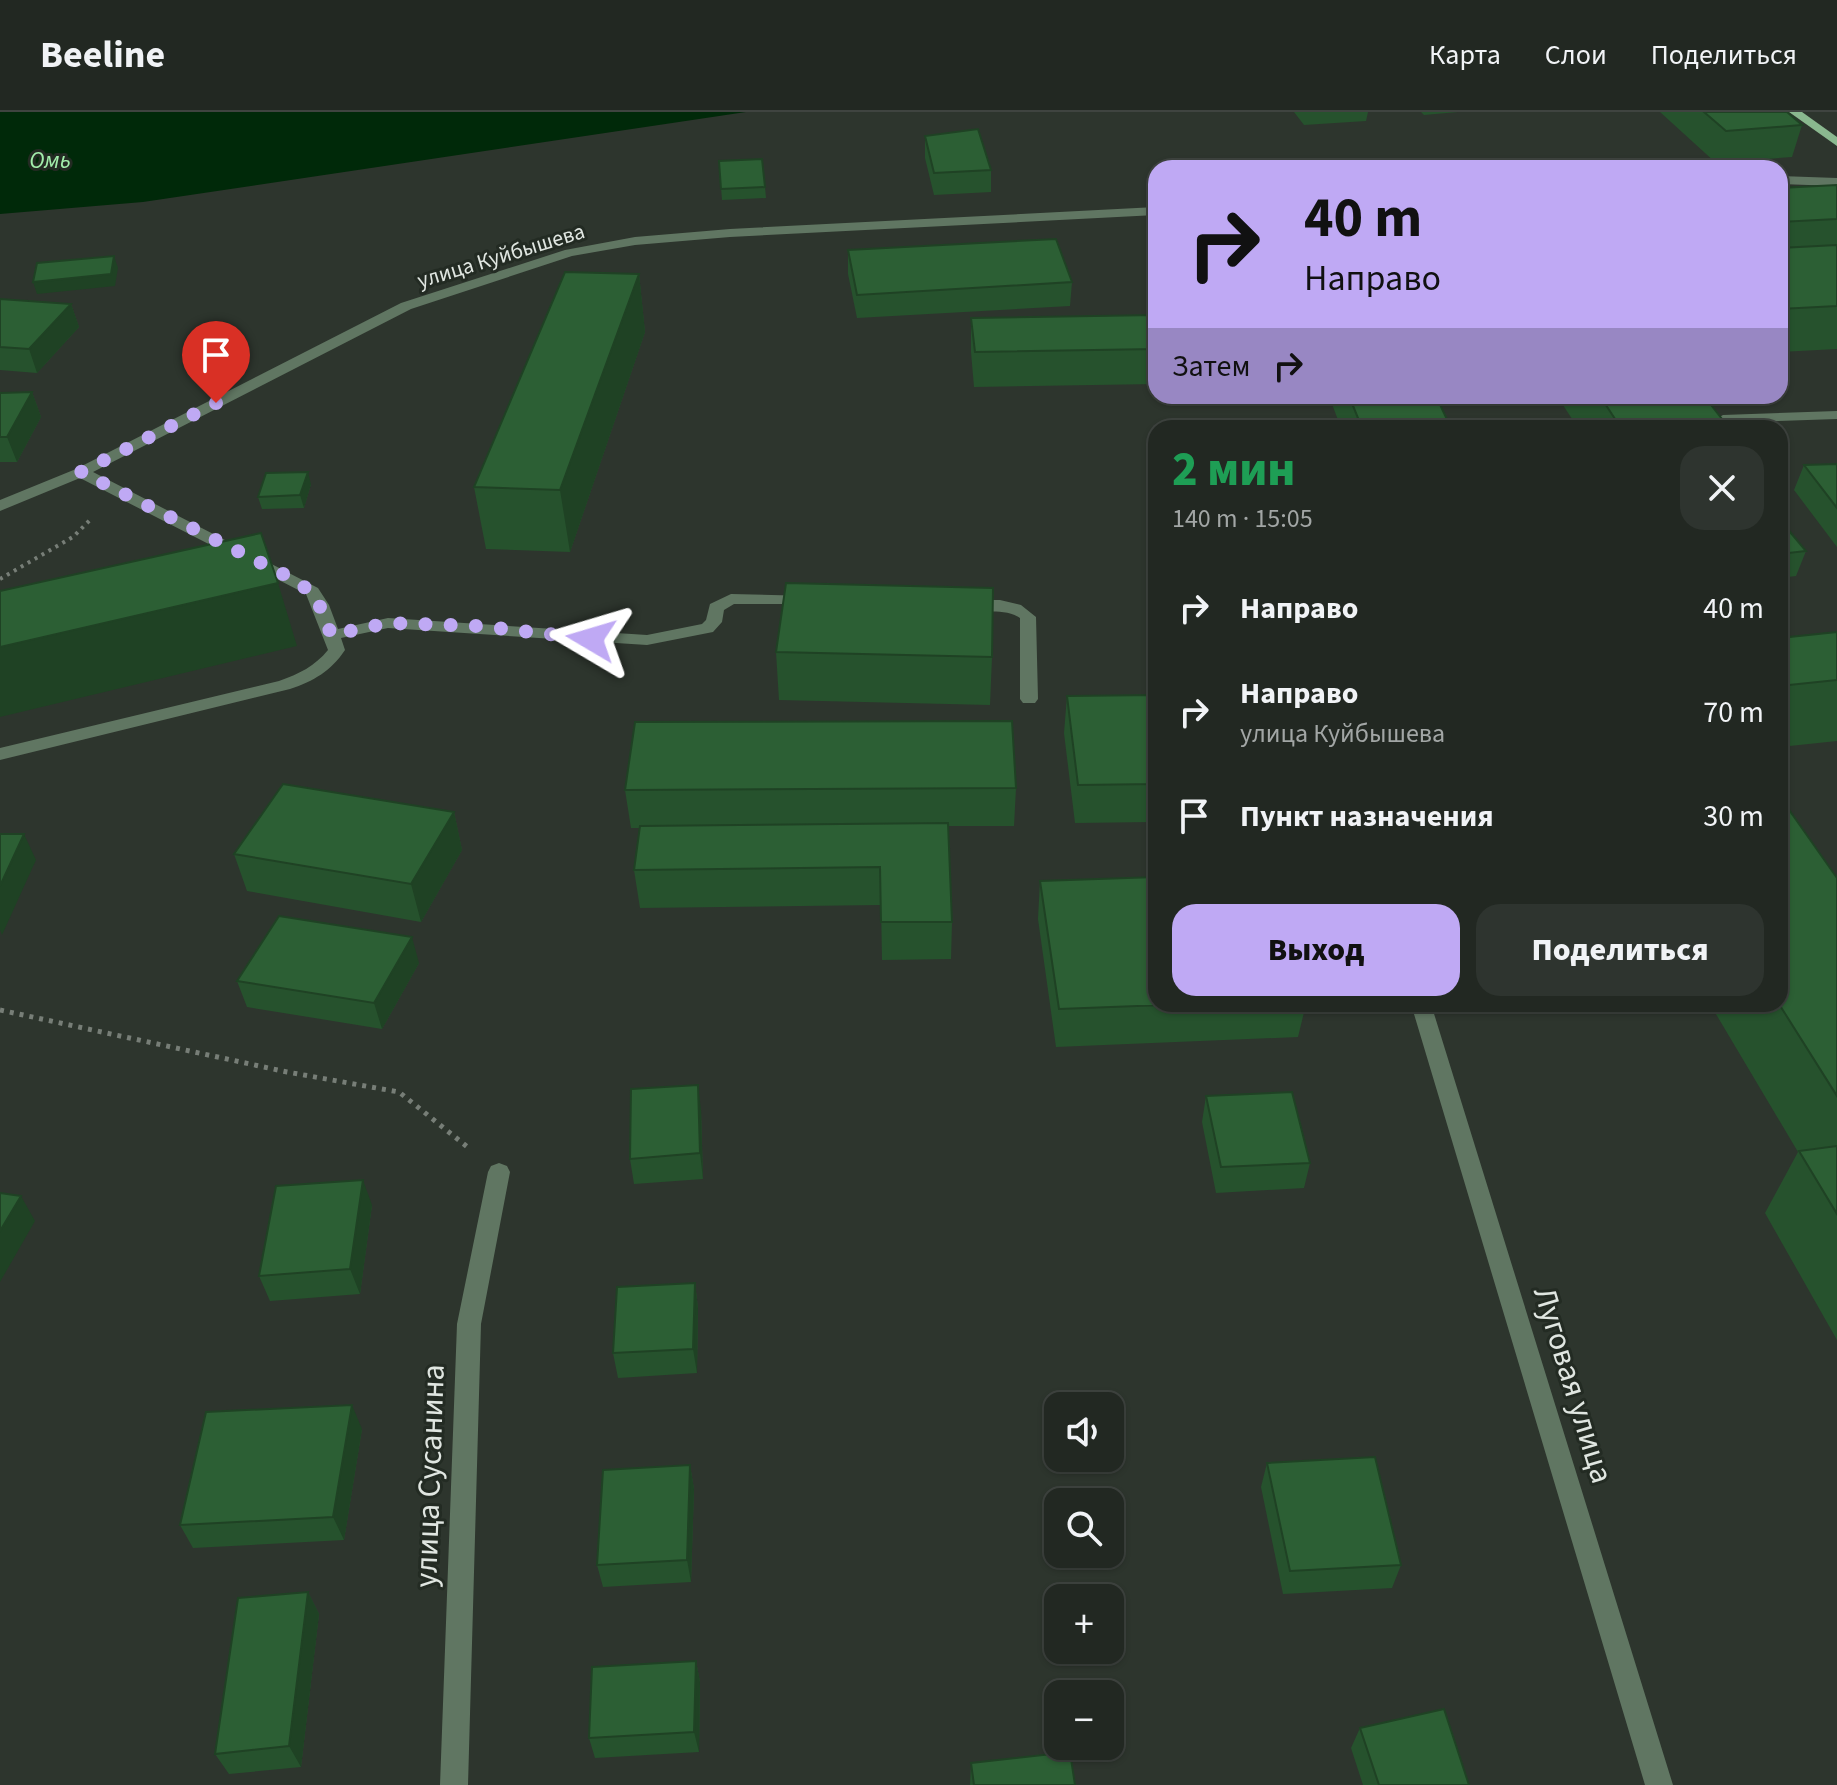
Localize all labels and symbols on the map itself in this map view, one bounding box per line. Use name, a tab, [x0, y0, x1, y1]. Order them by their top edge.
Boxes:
water label: Омь	[29, 143, 71, 178]
street label: улица Куйбышева	[413, 215, 589, 297]
pin	[182, 321, 250, 403]
position arrow	[549, 597, 633, 681]
street label: Луговая улица	[1521, 1281, 1625, 1489]
street label: улица Сусанина	[403, 1363, 457, 1589]

